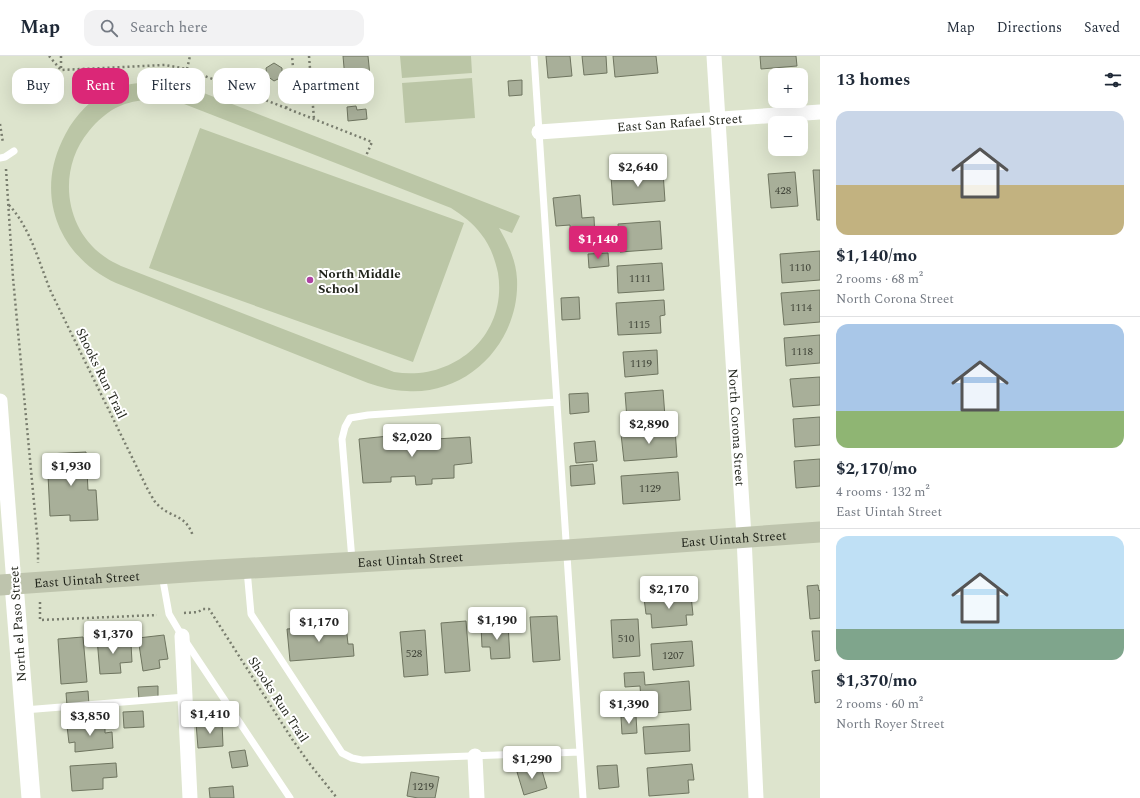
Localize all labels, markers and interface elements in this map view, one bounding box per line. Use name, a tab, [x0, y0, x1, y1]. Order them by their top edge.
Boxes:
search box	[84, 10, 364, 46]
text: Map	[20, 13, 60, 42]
text: Search here	[130, 16, 208, 39]
icon: search	[98, 17, 120, 39]
text: Map	[947, 17, 975, 38]
text: Directions	[997, 17, 1062, 38]
text: Saved	[1084, 17, 1120, 38]
text: 13 homes	[836, 67, 910, 93]
chip: Buy	[12, 68, 64, 104]
chip: Rent	[72, 68, 129, 104]
chip: Filters	[137, 68, 205, 104]
chip: New	[213, 68, 270, 104]
chip: Apartment	[278, 68, 374, 104]
map controls	[768, 68, 808, 156]
button: +	[768, 68, 808, 108]
icon: filters	[1102, 69, 1124, 91]
street label: East San Rafael Street	[616, 109, 744, 137]
button: −	[768, 116, 808, 156]
icon: home	[944, 137, 1016, 209]
pin: $2,640	[605, 154, 671, 188]
text: $2,640	[618, 157, 658, 177]
house number: 428	[775, 182, 792, 199]
pin: $1,140	[565, 226, 631, 260]
text: $1,140	[578, 229, 618, 249]
text: $1,140/mo	[836, 243, 917, 269]
house number: 1110	[789, 259, 811, 276]
place label: North Middle School	[318, 264, 401, 299]
text: 2 rooms · 68 m²	[836, 269, 923, 289]
house number: 1111	[629, 270, 651, 287]
marker: North Middle School	[305, 275, 315, 285]
text: North Corona Street	[836, 289, 954, 309]
house number: 1114	[790, 299, 812, 316]
house number: 1115	[628, 316, 650, 333]
street label: Shooks Run Trail	[70, 325, 132, 422]
house number: 1118	[791, 343, 813, 360]
icon: home	[944, 350, 1016, 422]
house number: 1119	[630, 355, 652, 372]
street label: North Corona Street	[723, 368, 750, 487]
pin: $2,890	[616, 411, 682, 445]
text: $2,890	[629, 414, 669, 434]
pin: $2,020	[379, 424, 445, 458]
text: $2,020	[392, 427, 432, 447]
pin: $1,930	[38, 453, 104, 487]
text: $1,930	[51, 456, 91, 476]
text: $2,170/mo	[836, 456, 917, 482]
house number: 1129	[639, 480, 661, 497]
text: 4 rooms · 132 m²	[836, 482, 930, 502]
text: East Uintah Street	[836, 502, 942, 522]
street label: East Uintah Street	[680, 525, 788, 553]
street label: East Uintah Street	[357, 547, 464, 573]
icon: home	[944, 562, 1016, 634]
street label: North el Paso Street	[4, 565, 32, 682]
street label: East Uintah Street	[33, 566, 141, 594]
pin: $2,170	[636, 576, 702, 610]
text: $2,170	[649, 579, 689, 599]
pin: $1,190	[464, 607, 530, 641]
pin: $1,170	[286, 609, 352, 643]
text: $1,190	[477, 610, 517, 630]
text: $1,170	[299, 612, 339, 632]
pin: $1,370	[80, 621, 146, 655]
text: $1,370	[93, 624, 133, 644]
house number: 510	[618, 630, 635, 647]
house number: 528	[406, 645, 423, 662]
house number: 1207	[662, 647, 684, 664]
street label: Shooks Run Trail	[243, 653, 314, 747]
text: $1,370/mo	[836, 668, 917, 694]
pin: $1,390	[596, 691, 662, 725]
text: $1,390	[609, 694, 649, 714]
text: 2 rooms · 60 m²	[836, 694, 923, 714]
pin: $1,410	[177, 701, 243, 735]
pin: $3,850	[57, 703, 123, 737]
text: $1,410	[190, 704, 230, 724]
text: $3,850	[70, 706, 110, 726]
text: North Royer Street	[836, 714, 945, 734]
pin: $1,290	[499, 746, 565, 780]
text: $1,290	[512, 749, 552, 769]
house number: 1219	[412, 778, 434, 795]

